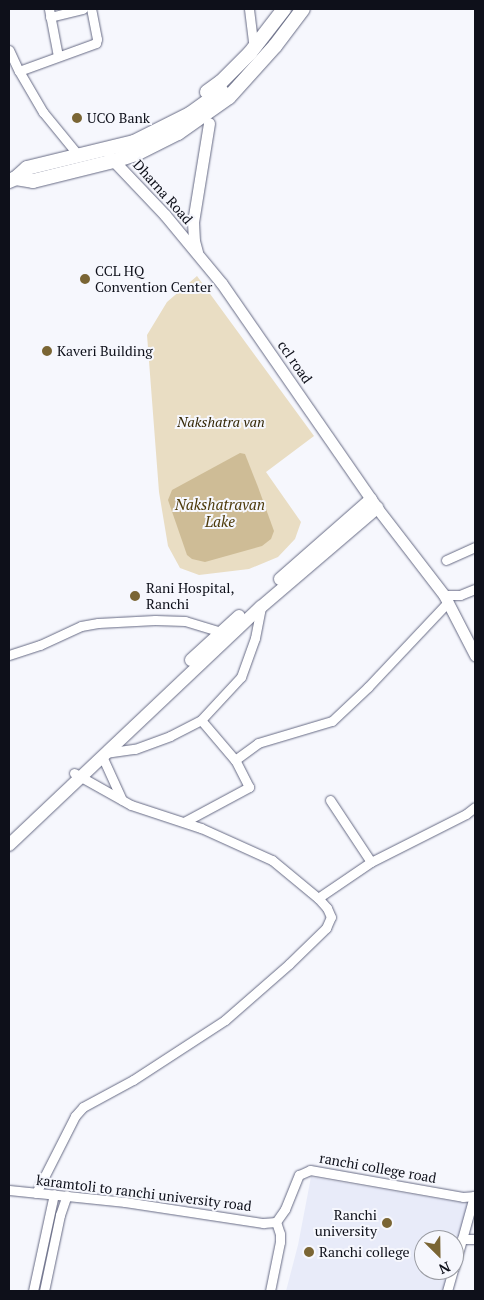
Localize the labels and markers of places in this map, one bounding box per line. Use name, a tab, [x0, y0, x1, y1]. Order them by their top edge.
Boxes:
place label: UCO Bank	[87, 110, 150, 126]
marker: UCO Bank	[71, 112, 83, 124]
place label: CCL HQ Convention Center	[95, 263, 212, 296]
marker: CCL HQ Convention Center	[79, 273, 91, 285]
place label: Kaveri Building	[57, 343, 153, 359]
marker: Kaveri Building	[41, 345, 53, 357]
place label: Rani Hospital, Ranchi	[146, 580, 234, 612]
marker: Rani Hospital, Ranchi	[128, 589, 142, 603]
place label: Ranchi university	[315, 1207, 377, 1240]
marker: Ranchi university	[381, 1217, 393, 1229]
place label: Ranchi college	[319, 1244, 410, 1260]
marker: Ranchi college	[303, 1246, 315, 1258]

